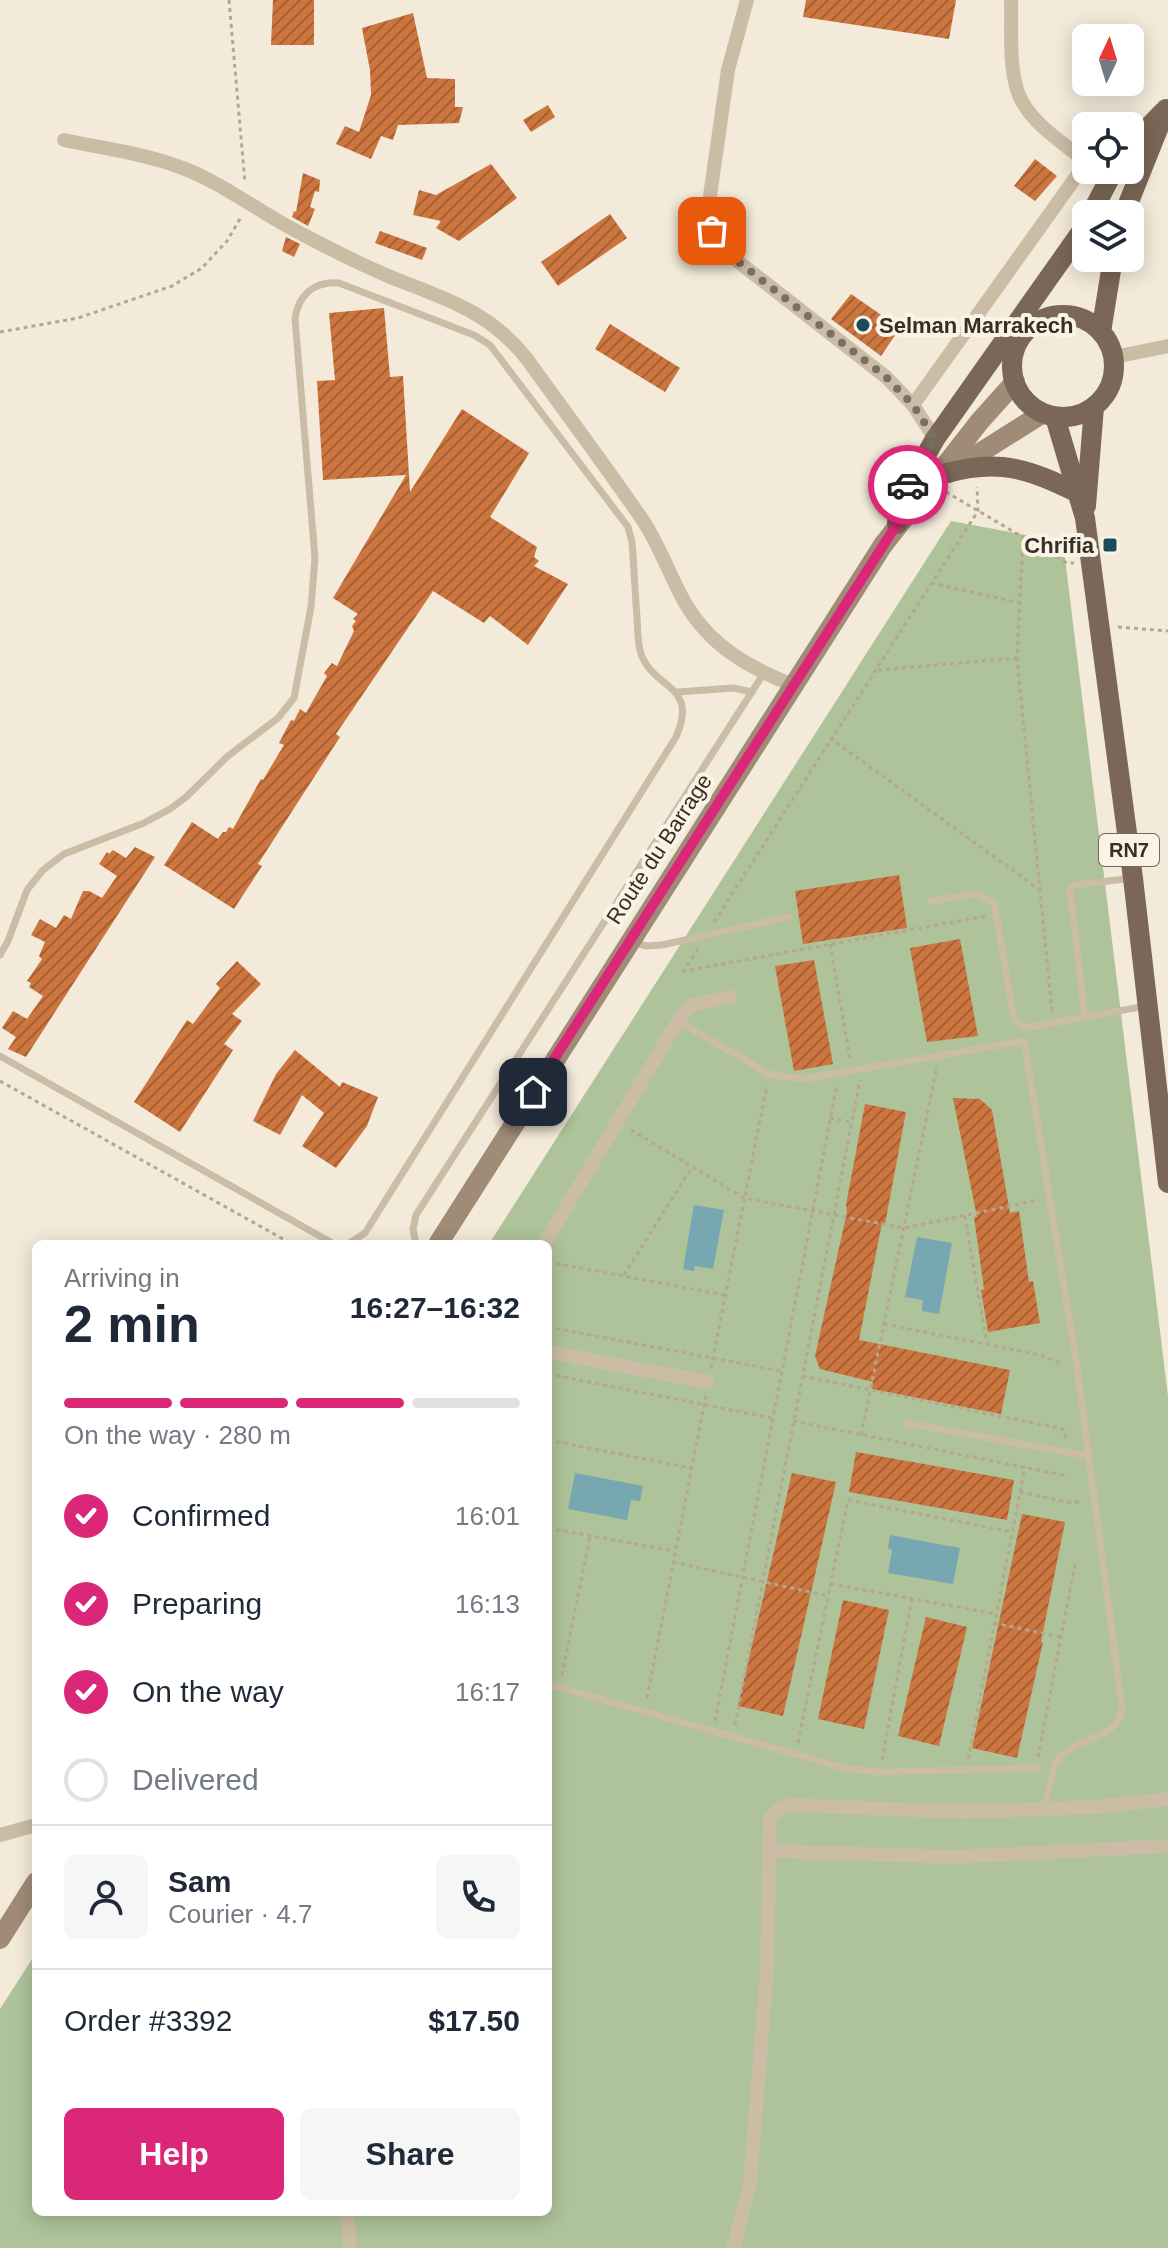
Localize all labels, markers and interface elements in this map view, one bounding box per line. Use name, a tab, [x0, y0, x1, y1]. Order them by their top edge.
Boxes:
north arrow	[1072, 24, 1144, 96]
map controls	[1072, 24, 1144, 272]
button: locate	[1072, 112, 1144, 184]
pin	[678, 197, 746, 265]
button: layers	[1072, 200, 1144, 272]
icon: bag	[690, 209, 734, 253]
place label: Selman Marrakech	[879, 313, 1073, 338]
marker: Selman Marrakech	[854, 316, 872, 334]
courier	[868, 445, 948, 525]
icon: car	[886, 463, 930, 507]
place label: Chrifia	[1024, 533, 1095, 558]
marker: Chrifia	[1101, 536, 1119, 554]
street label: Route du Barrage	[601, 769, 717, 929]
road number: RN7	[1099, 834, 1159, 866]
pin	[499, 1058, 567, 1126]
icon: home	[511, 1070, 555, 1114]
text: Arriving in	[64, 1263, 180, 1293]
text: 16:27–16:32	[350, 1291, 520, 1324]
text: 2 min	[64, 1295, 200, 1353]
text: On the way · 280 m	[64, 1420, 291, 1450]
icon: check	[64, 1494, 108, 1538]
text: Confirmed	[132, 1499, 270, 1532]
text: 16:01	[455, 1501, 520, 1531]
icon: check	[64, 1582, 108, 1626]
text: Preparing	[132, 1587, 262, 1620]
text: 16:13	[455, 1589, 520, 1619]
icon: check	[64, 1670, 108, 1714]
text: On the way	[132, 1675, 284, 1708]
text: 16:17	[455, 1677, 520, 1707]
text: Delivered	[132, 1763, 259, 1796]
button: person	[64, 1855, 148, 1939]
button: phone	[436, 1855, 520, 1939]
text: Sam	[168, 1865, 231, 1898]
text: Courier · 4.7	[168, 1899, 313, 1929]
text: Order #3392	[64, 2004, 232, 2037]
text: $17.50	[428, 2004, 520, 2037]
button: Help	[64, 2108, 284, 2200]
button: Share	[300, 2108, 520, 2200]

